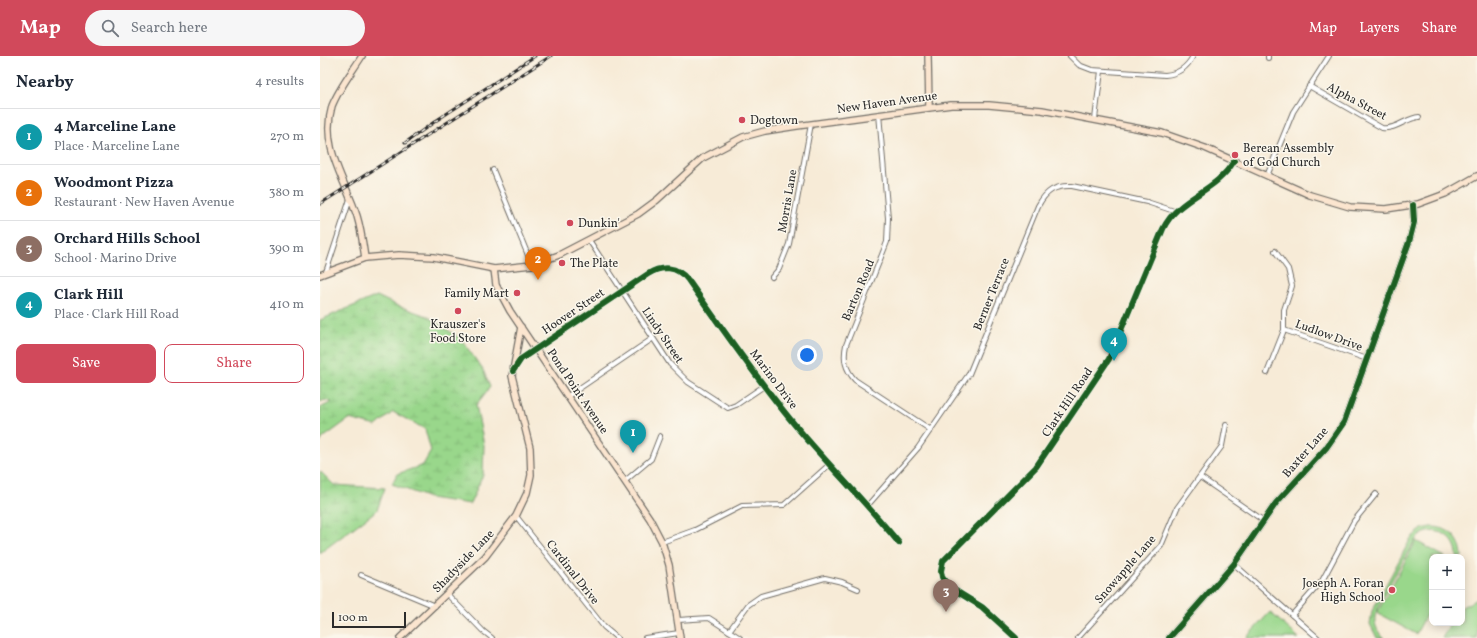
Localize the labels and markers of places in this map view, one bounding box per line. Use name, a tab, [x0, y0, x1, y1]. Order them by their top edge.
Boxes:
place label: Dogtown	[750, 113, 798, 129]
marker: Dogtown	[737, 115, 747, 125]
place label: Berean Assembly of God Church	[1243, 141, 1334, 171]
marker: Berean Assembly of God Church	[1230, 150, 1240, 160]
place label: Dunkin'	[578, 216, 620, 232]
marker: Dunkin'	[565, 218, 575, 228]
pin: 2	[525, 247, 551, 280]
place label: The Plate	[570, 256, 618, 272]
marker: The Plate	[557, 258, 567, 268]
place label: Family Mart	[444, 286, 509, 302]
marker: Family Mart	[512, 288, 522, 298]
marker: Krauszer's Food Store	[453, 306, 463, 316]
place label: Krauszer's Food Store	[430, 317, 486, 347]
pin: 4	[1101, 328, 1127, 361]
pin: 1	[620, 420, 646, 453]
place label: Joseph A. Foran High School	[1302, 576, 1384, 606]
pin: 3	[933, 579, 959, 612]
marker: Joseph A. Foran High School	[1387, 585, 1397, 595]

